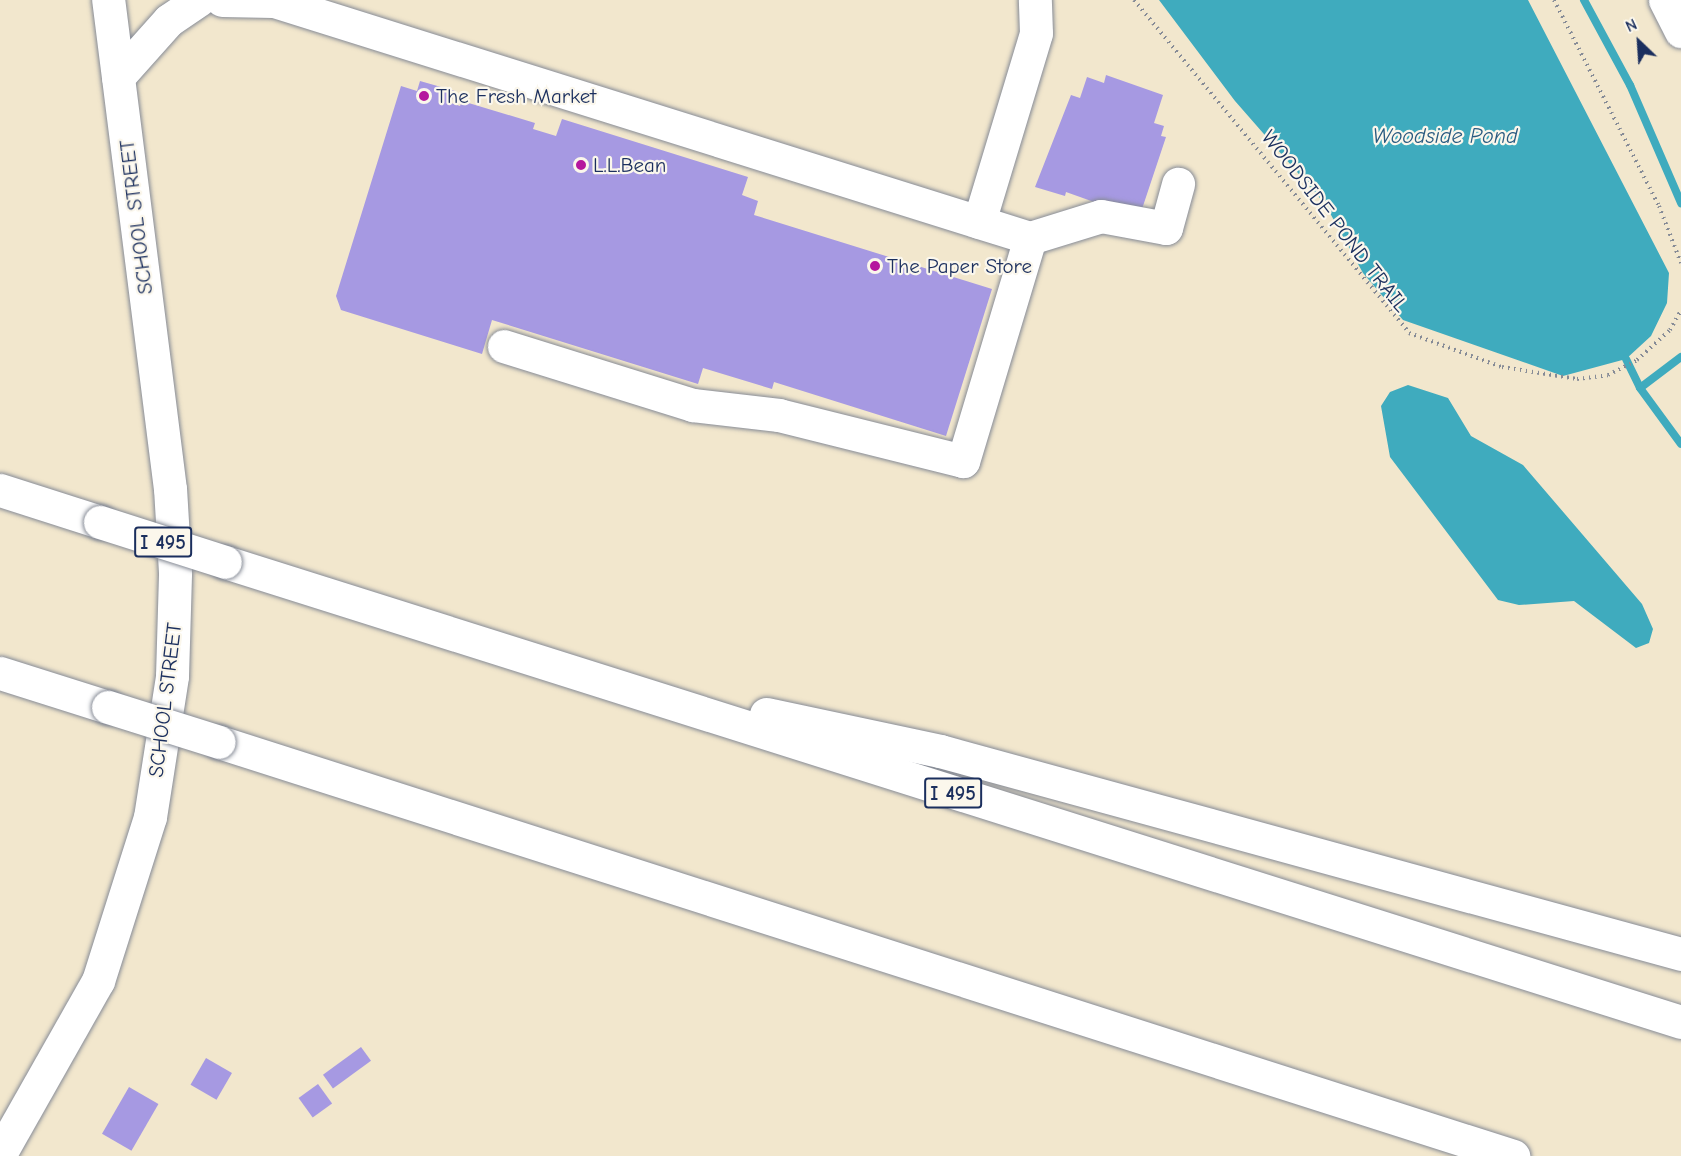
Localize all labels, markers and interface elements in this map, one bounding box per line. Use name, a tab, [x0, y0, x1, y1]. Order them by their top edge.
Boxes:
north arrow	[1609, 12, 1669, 72]
text: N	[1623, 15, 1640, 36]
place label: The Fresh Market	[436, 83, 596, 109]
marker: The Fresh Market	[417, 89, 431, 103]
water label: Woodside Pond	[1372, 124, 1518, 150]
street label: WOODSIDE POND TRAIL	[1256, 125, 1414, 317]
street label: SCHOOL STREET	[114, 138, 158, 296]
place label: L.L.Bean	[593, 152, 666, 178]
marker: L.L.Bean	[574, 158, 588, 172]
place label: The Paper Store	[887, 253, 1032, 279]
marker: The Paper Store	[868, 259, 882, 273]
road number: I 495	[133, 525, 193, 559]
street label: SCHOOL STREET	[143, 621, 187, 779]
road number: I 495	[923, 776, 983, 810]

